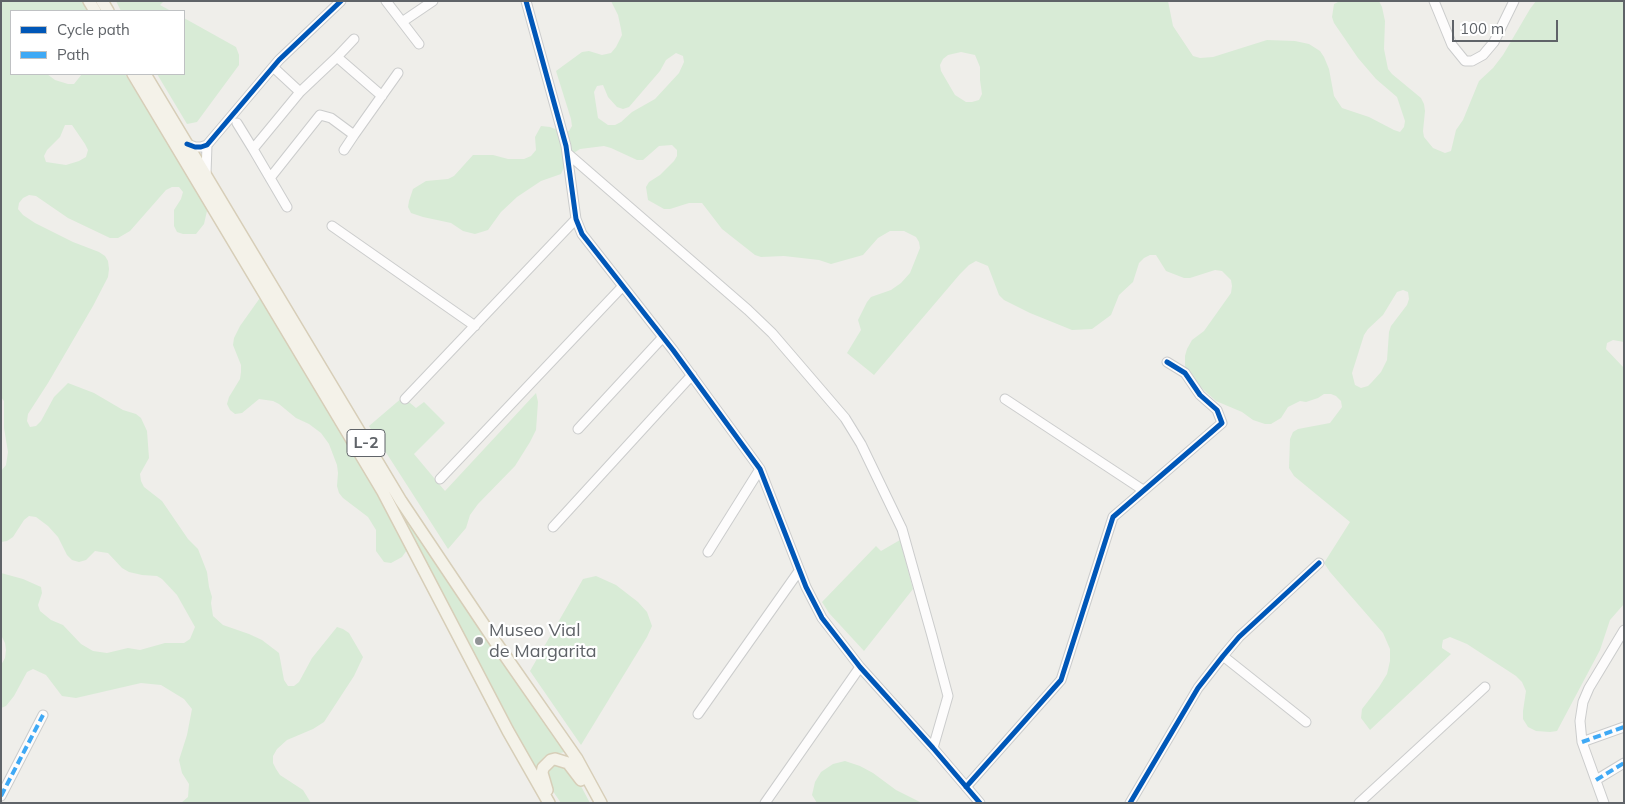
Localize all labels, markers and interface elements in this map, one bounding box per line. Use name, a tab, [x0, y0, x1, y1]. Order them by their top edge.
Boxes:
legend	[10, 10, 185, 75]
scale bar	[1455, 10, 1561, 42]
text: 100 m	[1460, 19, 1504, 38]
text: Cycle path	[57, 20, 130, 39]
text: Path	[57, 45, 89, 64]
road number: L-2	[347, 429, 385, 456]
place label: Museo Vial de Margarita	[489, 620, 597, 662]
marker: Museo Vial de Margarita	[473, 635, 485, 647]

